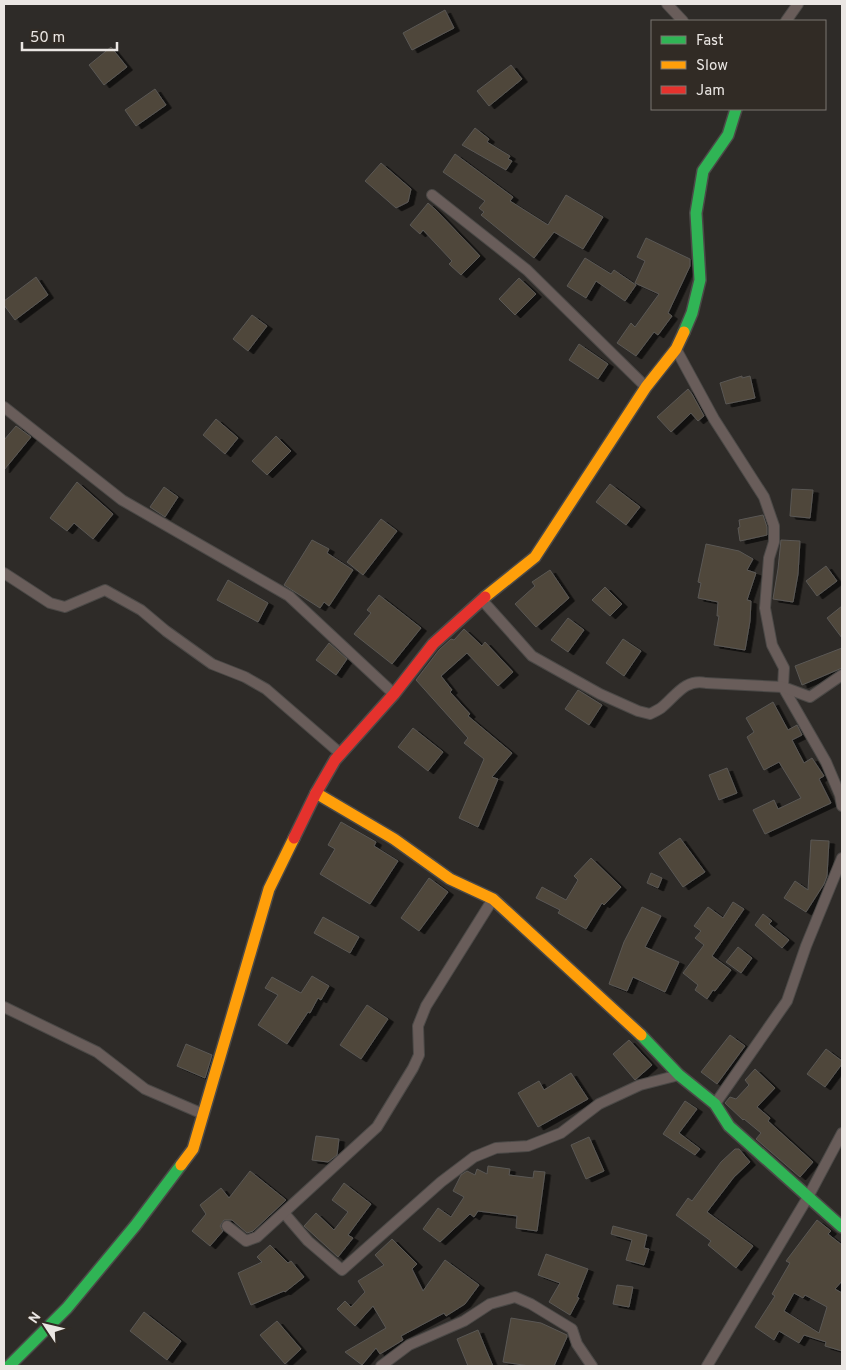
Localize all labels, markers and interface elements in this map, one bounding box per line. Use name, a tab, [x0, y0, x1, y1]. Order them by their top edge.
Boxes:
scale bar	[22, 20, 118, 52]
legend	[651, 20, 826, 110]
text: 50 m	[30, 29, 65, 48]
text: Fast	[696, 32, 724, 51]
text: Slow	[696, 57, 728, 76]
text: Jam	[696, 82, 725, 101]
north arrow	[20, 1300, 70, 1350]
text: N	[26, 1309, 45, 1327]

